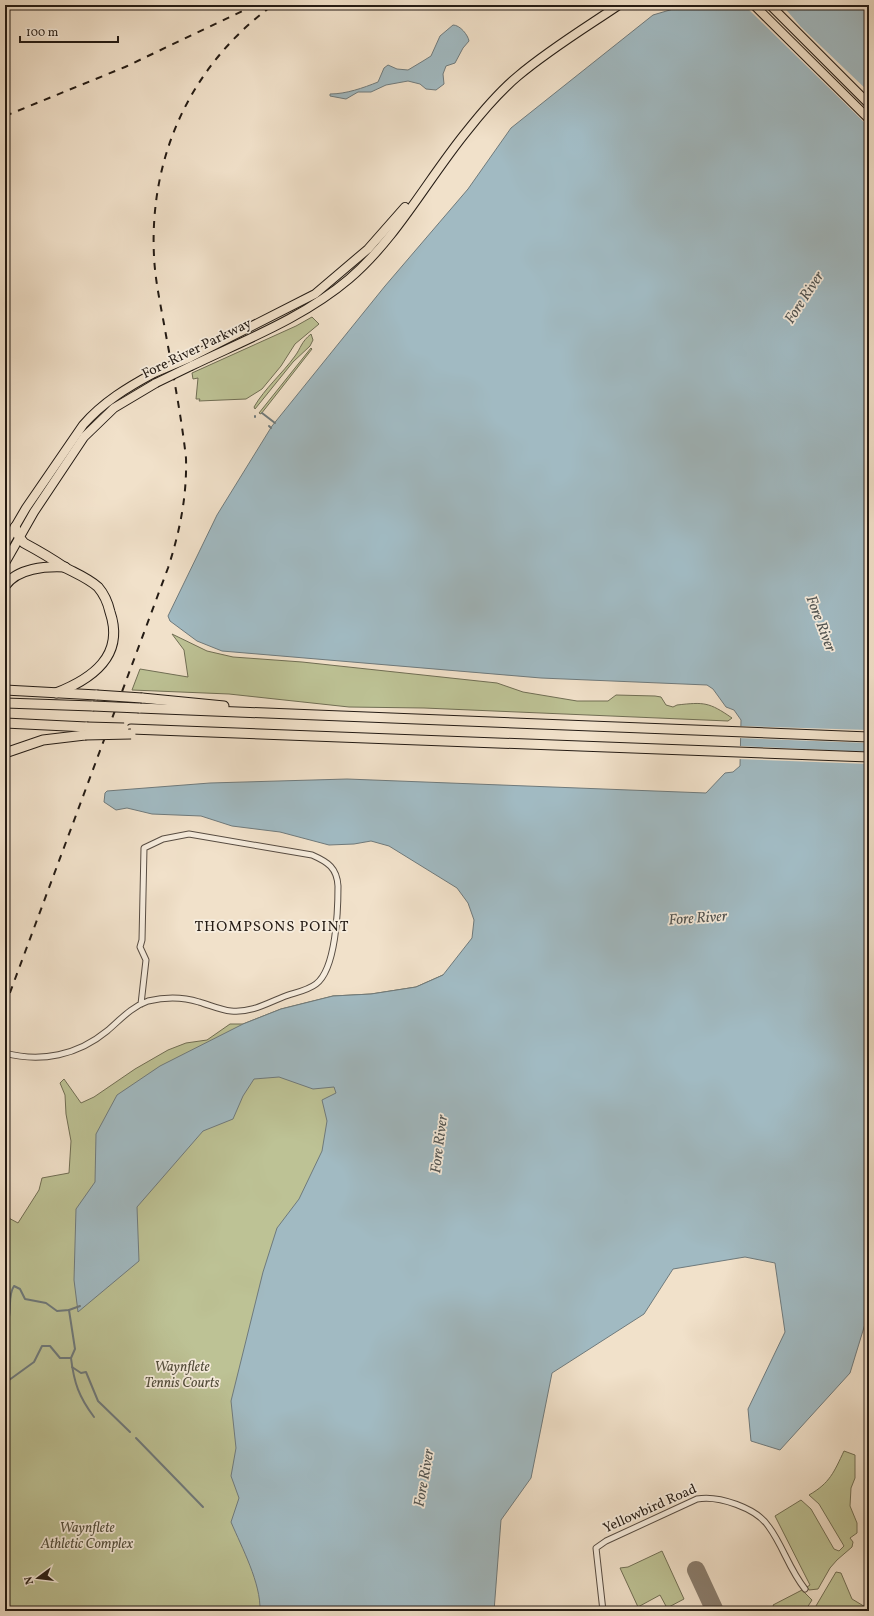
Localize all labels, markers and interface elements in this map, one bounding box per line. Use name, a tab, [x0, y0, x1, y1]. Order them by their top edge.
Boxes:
scale bar	[20, 18, 118, 44]
text: 100 m	[26, 25, 59, 41]
water label: Fore River	[780, 267, 830, 328]
street label: Fore River Parkway	[139, 314, 255, 384]
water label: Fore River	[800, 593, 840, 656]
water label: Fore River	[668, 906, 728, 932]
district label: THOMPSONS POINT	[195, 917, 349, 938]
water label: Fore River	[426, 1113, 454, 1175]
park label: Waynflete Tennis Courts	[145, 1358, 219, 1393]
water label: Fore River	[410, 1447, 441, 1509]
street label: Yellowbird Road	[600, 1480, 700, 1538]
park label: Waynflete Athletic Complex	[40, 1519, 134, 1554]
north arrow	[18, 1558, 58, 1598]
text: N	[22, 1574, 38, 1586]

